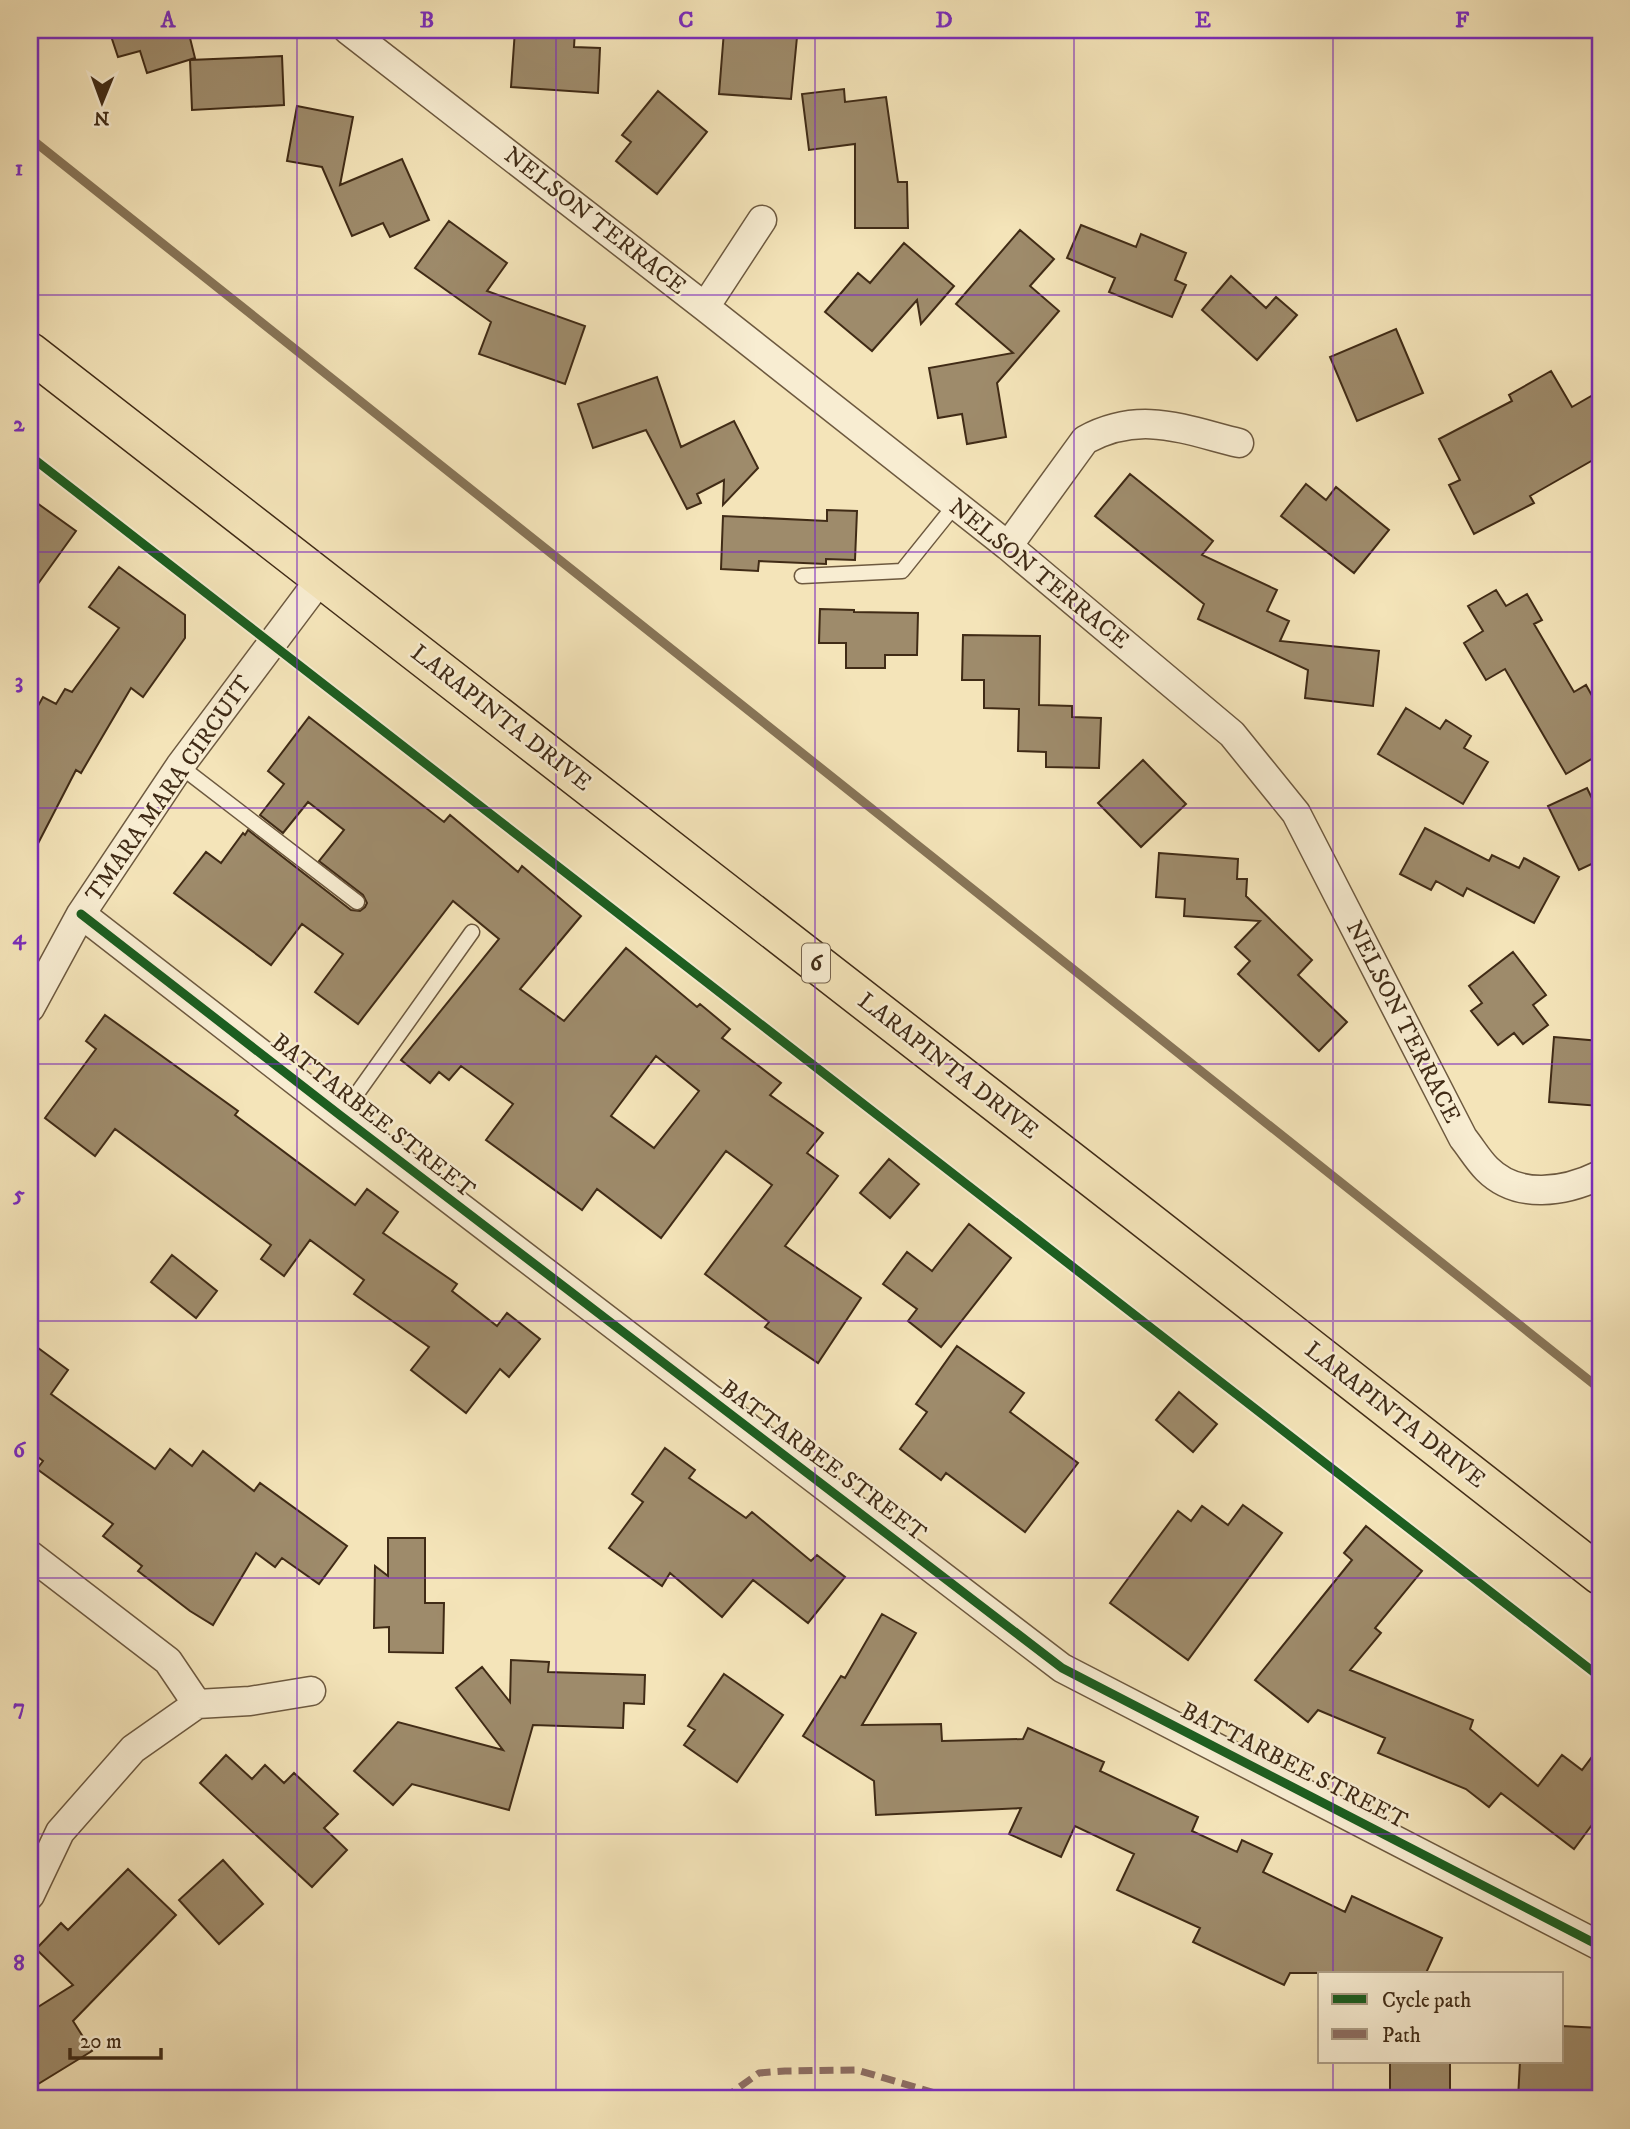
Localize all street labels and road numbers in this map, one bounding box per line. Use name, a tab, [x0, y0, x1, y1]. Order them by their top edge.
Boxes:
street label: NELSON TERRACE	[498, 140, 692, 302]
street label: NELSON TERRACE	[943, 492, 1135, 656]
street label: LARAPINTA DRIVE	[405, 638, 597, 798]
street label: TMARA MARA CIRCUIT	[79, 670, 259, 908]
street label: NELSON TERRACE	[1339, 916, 1467, 1128]
road number: 6	[802, 944, 830, 982]
street label: LARAPINTA DRIVE	[852, 986, 1044, 1146]
street label: BATTARBEE STREET	[265, 1027, 481, 1205]
street label: LARAPINTA DRIVE	[1299, 1335, 1491, 1495]
street label: BATTARBEE STREET	[714, 1374, 932, 1548]
street label: BATTARBEE STREET	[1176, 1696, 1412, 1836]

